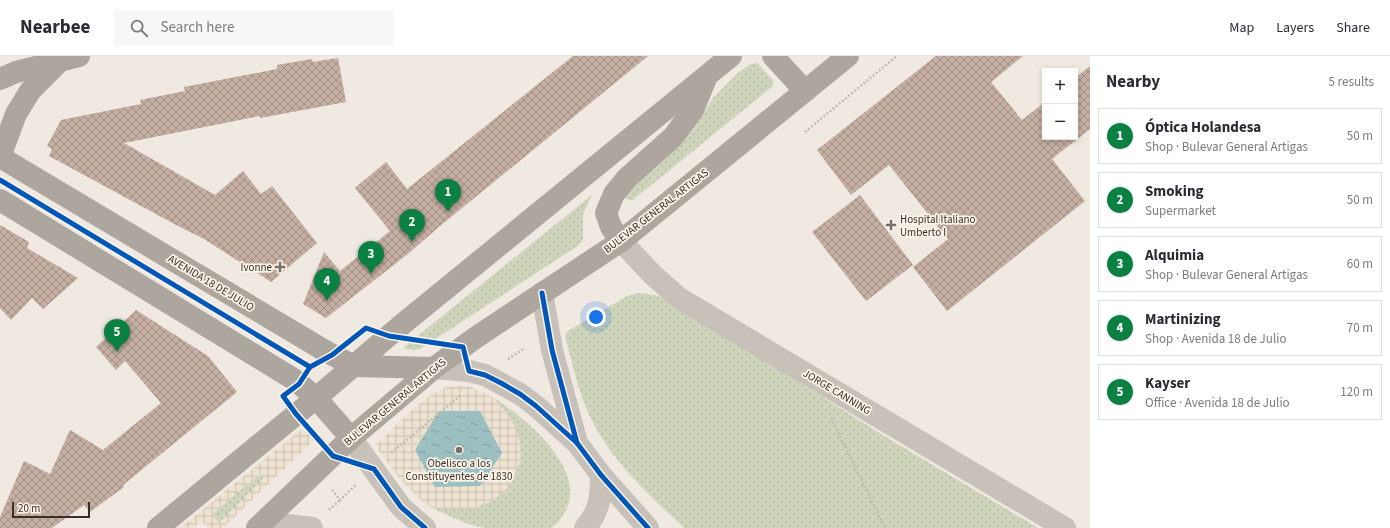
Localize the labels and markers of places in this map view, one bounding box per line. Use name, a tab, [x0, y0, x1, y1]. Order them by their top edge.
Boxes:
pin: 1	[435, 179, 461, 212]
pin: 2	[399, 209, 425, 242]
place label: Hospital Italiano Umberto I	[900, 212, 976, 240]
marker: Hospital Italiano Umberto I	[885, 219, 897, 231]
pin: 3	[358, 241, 384, 274]
place label: Ivonne	[241, 260, 273, 275]
marker: Ivonne	[275, 262, 285, 272]
pin: 4	[314, 268, 340, 301]
pin: 5	[104, 319, 130, 352]
marker: Obelisco a los Constituyentes de 1830	[454, 445, 464, 455]
place label: Obelisco a los Constituyentes de 1830	[406, 456, 512, 484]

